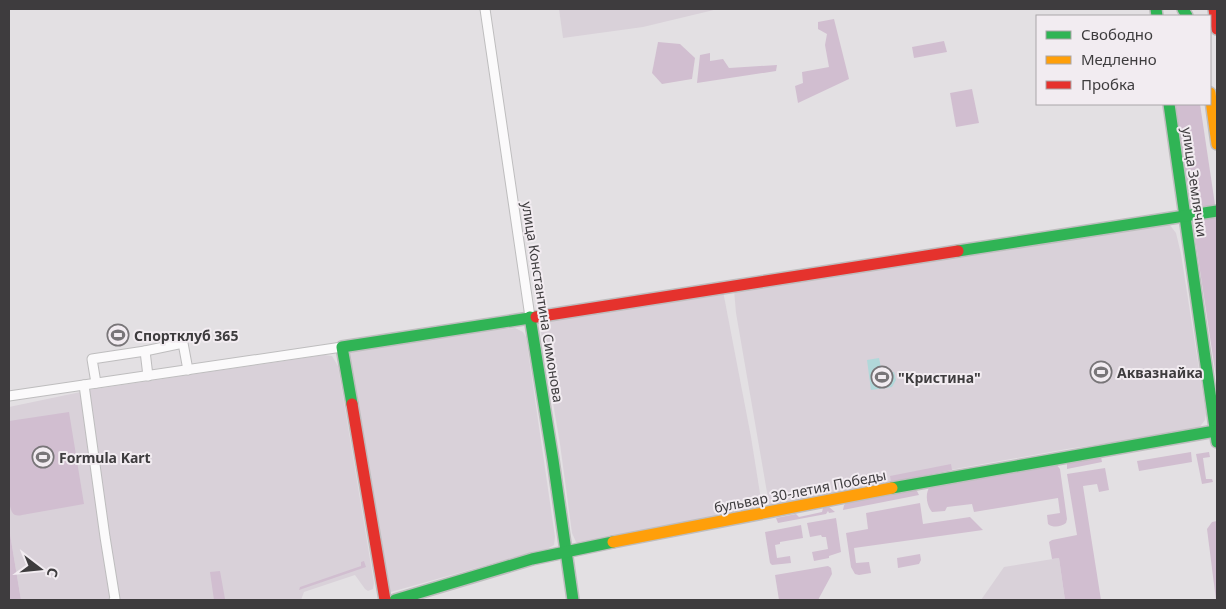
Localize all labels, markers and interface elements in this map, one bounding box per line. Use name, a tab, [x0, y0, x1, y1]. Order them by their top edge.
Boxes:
legend	[1036, 15, 1211, 105]
text: Свободно	[1081, 24, 1153, 44]
text: Медленно	[1081, 49, 1157, 69]
text: Пробка	[1081, 74, 1135, 94]
street label: улица Землячки	[1178, 126, 1212, 238]
street label: улица Константина Симонова	[518, 200, 568, 404]
sports icon: Спортклуб 365	[106, 323, 130, 347]
place label: Спортклуб 365	[134, 326, 238, 345]
sports icon: Аквазнайка	[1089, 360, 1113, 384]
place label: Аквазнайка	[1117, 363, 1203, 382]
sports icon: "Кристина"	[870, 365, 894, 389]
place label: "Кристина"	[898, 368, 981, 387]
sports icon: Formula Kart	[31, 445, 55, 469]
place label: Formula Kart	[59, 448, 151, 467]
street label: бульвар 30-летия Победы	[712, 465, 888, 517]
north arrow	[15, 544, 65, 594]
text: С	[43, 566, 63, 580]

